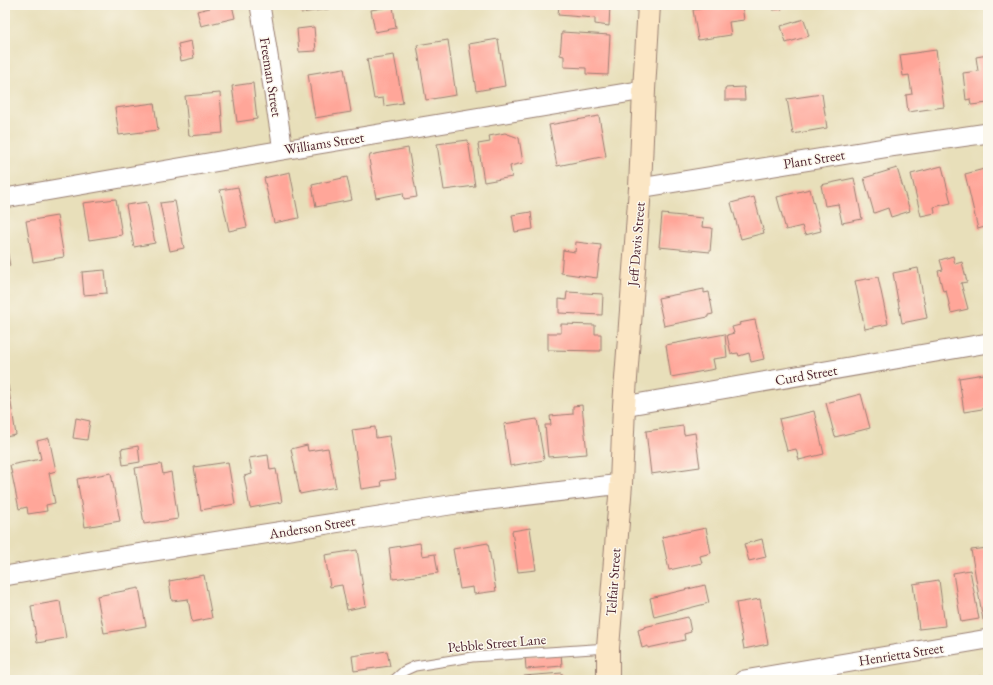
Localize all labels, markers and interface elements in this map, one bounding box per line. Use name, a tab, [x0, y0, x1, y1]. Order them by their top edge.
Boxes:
street label: Freeman Street	[256, 36, 286, 119]
street label: Williams Street	[283, 128, 366, 158]
street label: Plant Street	[782, 145, 847, 173]
street label: Jeff Davis Street	[623, 200, 649, 288]
street label: Curd Street	[774, 361, 839, 389]
street label: Anderson Street	[267, 511, 357, 543]
street label: Telfair Street	[602, 547, 624, 617]
street label: Pebble Street Lane	[447, 630, 547, 656]
street label: Henrietta Street	[857, 638, 945, 670]

